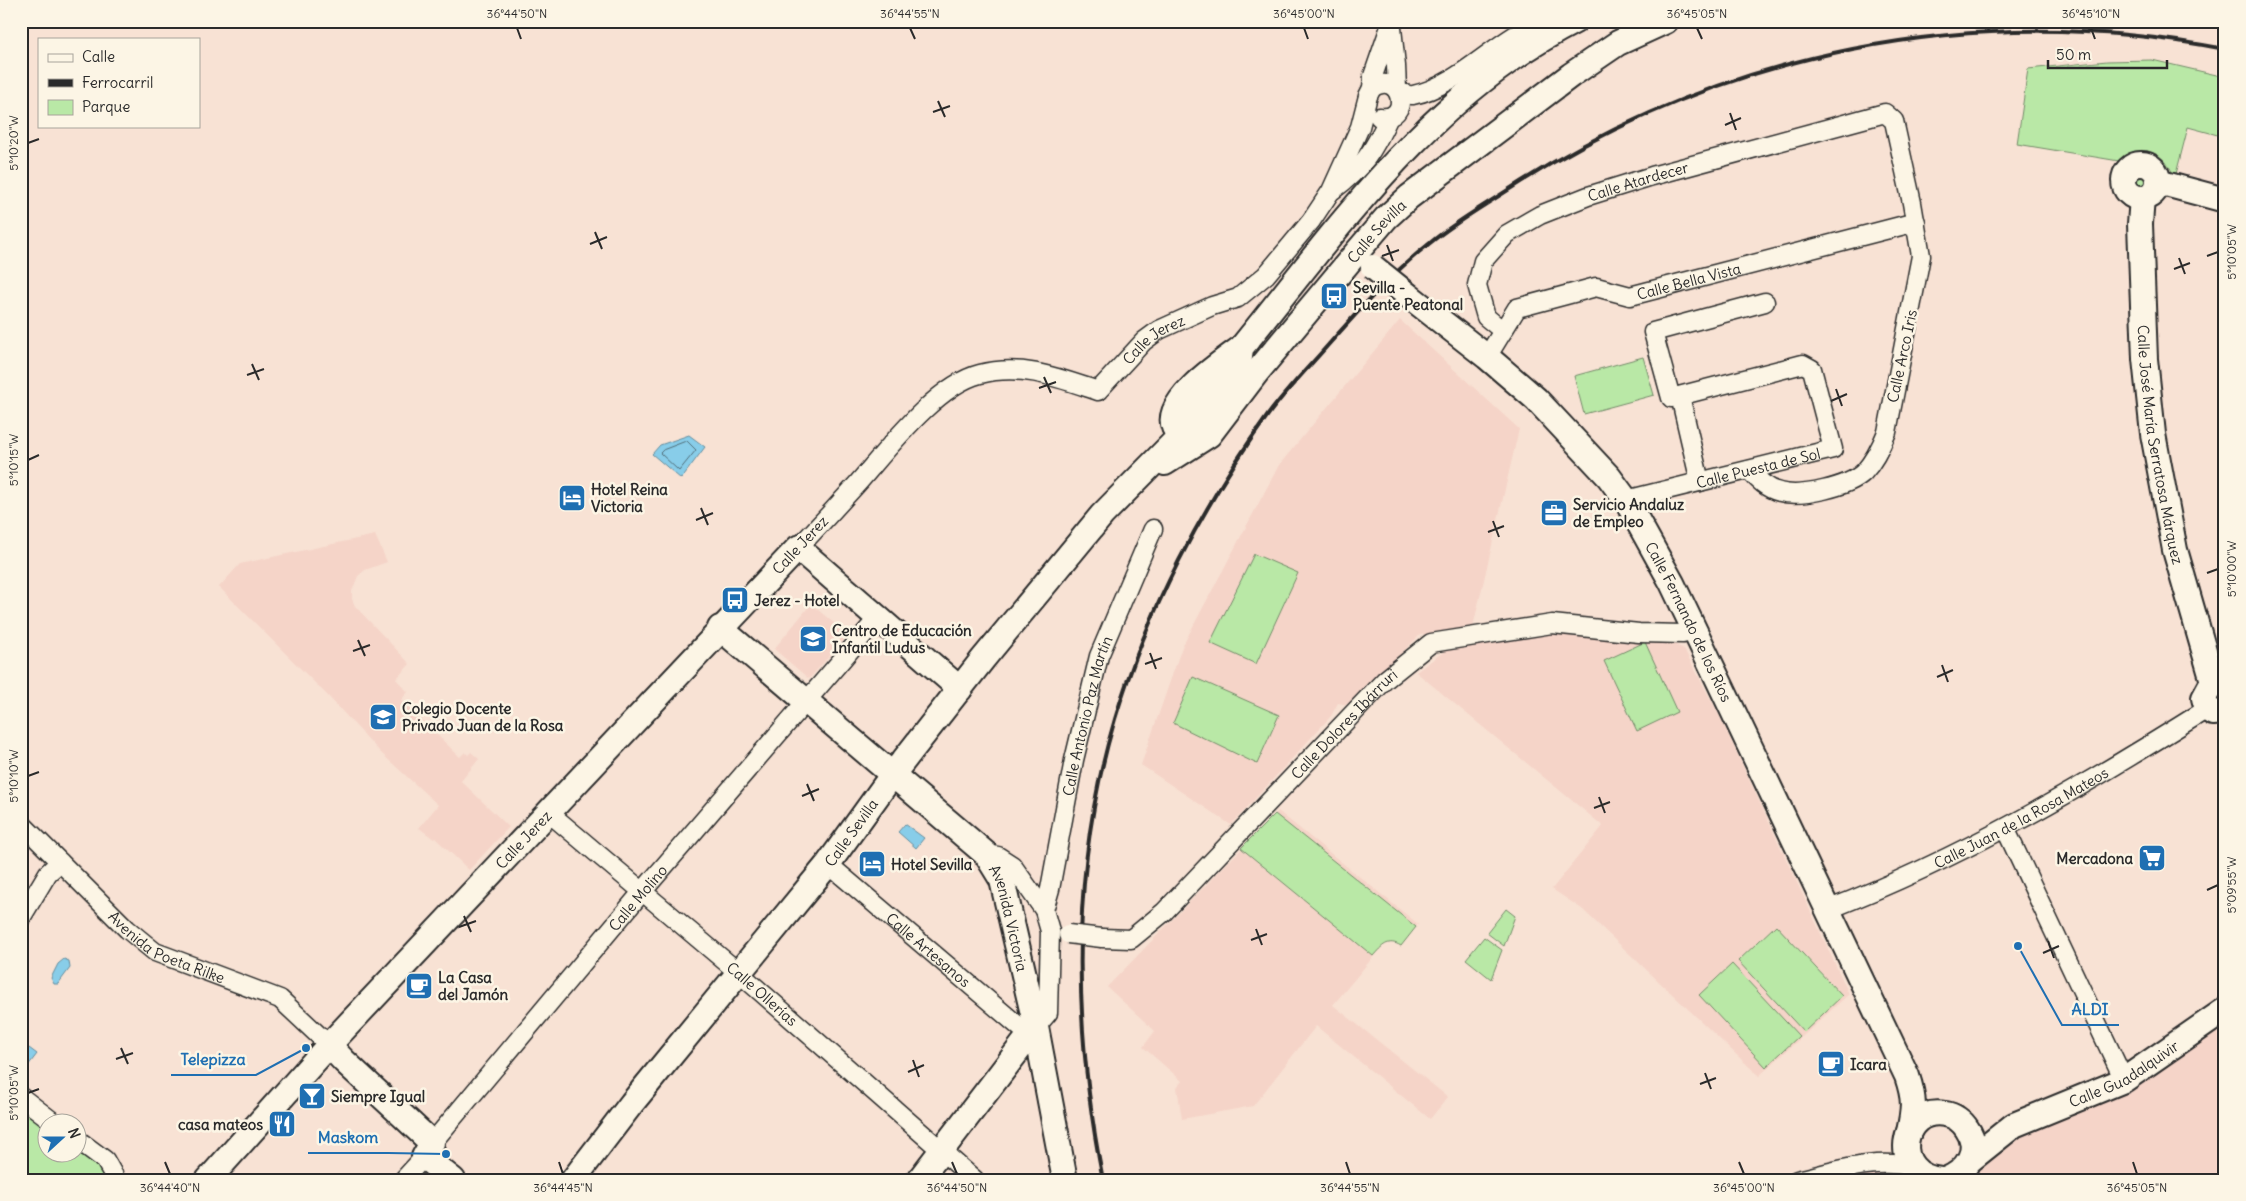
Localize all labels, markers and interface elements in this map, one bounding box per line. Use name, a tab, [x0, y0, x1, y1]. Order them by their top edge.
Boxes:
text: 36°44'50"N	[487, 6, 547, 21]
text: 36°44'55"N	[880, 6, 940, 21]
text: 36°45'00"N	[1273, 6, 1335, 21]
text: 36°45'05"N	[1667, 6, 1727, 21]
text: 36°45'10"N	[2062, 6, 2120, 21]
legend	[38, 38, 200, 128]
scale bar	[2048, 38, 2167, 70]
text: 50 m	[2056, 45, 2091, 64]
text: Calle	[82, 47, 115, 66]
text: Ferrocarril	[82, 73, 153, 92]
text: Parque	[82, 97, 130, 116]
text: 5°10'20"W	[6, 115, 21, 171]
street label: Calle Atardecer	[1585, 157, 1690, 205]
street label: Calle Sevilla	[1343, 195, 1410, 267]
text: 5°10'05"W	[2224, 224, 2239, 280]
street label: Calle Bella Vista	[1635, 258, 1743, 303]
place label: Sevilla - Puente Peatonal	[1353, 278, 1463, 314]
bus stop icon: Sevilla - Puente Peatonal	[1319, 281, 1349, 311]
street label: Calle Arco Iris	[1883, 308, 1921, 404]
street label: Calle Jerez	[1118, 310, 1187, 368]
street label: Calle José María Serratosa Márquez	[2134, 324, 2188, 566]
text: 5°10'15"W	[6, 434, 21, 486]
street label: Calle Puesta de Sol	[1694, 443, 1822, 492]
place label: Hotel Reina Victoria	[591, 480, 668, 516]
hotel icon: Hotel Reina Victoria	[557, 483, 587, 513]
place label: Servicio Andaluz de Empleo	[1573, 495, 1684, 532]
office icon: Servicio Andaluz de Empleo	[1539, 498, 1569, 528]
street label: Calle Jerez	[768, 512, 832, 578]
street label: Calle Fernando de los Ríos	[1641, 538, 1737, 705]
text: 5°10'00"W	[2224, 541, 2239, 597]
bus stop icon: Jerez - Hotel	[720, 585, 750, 615]
place label: Jerez - Hotel	[754, 591, 840, 610]
place label: Centro de Educación Infantil Ludus	[832, 621, 972, 657]
school or university icon: Centro de Educación Infantil Ludus	[798, 624, 828, 654]
street label: Calle Antonio Paz Martín	[1058, 632, 1116, 797]
street label: Calle Dolores Ibárruri	[1286, 665, 1401, 783]
place label: Colegio Docente Privado Juan de la Rosa	[402, 699, 564, 735]
school or university icon: Colegio Docente Privado Juan de la Rosa	[368, 702, 398, 732]
text: 5°10'10"W	[6, 749, 21, 803]
street label: Calle Juan de la Rosa Mateos	[1930, 762, 2112, 872]
street label: Calle Sevilla	[820, 794, 882, 870]
street label: Calle Jerez	[491, 806, 555, 873]
supermarket icon: Mercadona	[2137, 843, 2167, 873]
hotel icon: Hotel Sevilla	[857, 849, 887, 879]
place label: Mercadona	[2056, 849, 2133, 868]
place label: Hotel Sevilla	[891, 855, 973, 874]
text: 5°09'55"W	[2224, 857, 2239, 913]
street label: Calle Molino	[604, 861, 671, 935]
street label: Avenida Victoria	[985, 861, 1032, 974]
street label: Avenida Poeta Rilke	[105, 907, 228, 987]
street label: Calle Artesanos	[882, 908, 975, 991]
street label: Calle Ollerías	[723, 957, 802, 1030]
place label: La Casa del Jamón	[438, 968, 509, 1004]
cafe icon: La Casa del Jamón	[404, 971, 434, 1001]
callout: ALDI	[2062, 994, 2119, 1025]
text: ALDI	[2072, 999, 2109, 1019]
street label: Calle Guadalquivir	[2066, 1036, 2182, 1111]
callout: Telepizza	[171, 1044, 256, 1075]
text: Telepizza	[180, 1049, 246, 1070]
cafe icon: Icara	[1816, 1049, 1846, 1079]
place label: Icara	[1850, 1055, 1887, 1074]
text: 5°10'05"W	[6, 1065, 21, 1121]
bar icon: Siempre Igual	[297, 1081, 327, 1111]
place label: Siempre Igual	[331, 1087, 425, 1107]
restaurant icon: casa mateos	[267, 1109, 297, 1139]
north arrow	[38, 1114, 88, 1164]
place label: casa mateos	[178, 1115, 263, 1134]
callout: Maskom	[308, 1122, 388, 1153]
text: N	[64, 1126, 84, 1141]
text: Maskom	[318, 1127, 378, 1147]
text: 36°44'40"N	[140, 1180, 200, 1195]
text: 36°44'45"N	[533, 1180, 593, 1195]
text: 36°44'50"N	[927, 1180, 987, 1195]
text: 36°44'55"N	[1320, 1180, 1380, 1195]
text: 36°45'00"N	[1713, 1180, 1775, 1195]
text: 36°45'05"N	[2107, 1180, 2167, 1195]

